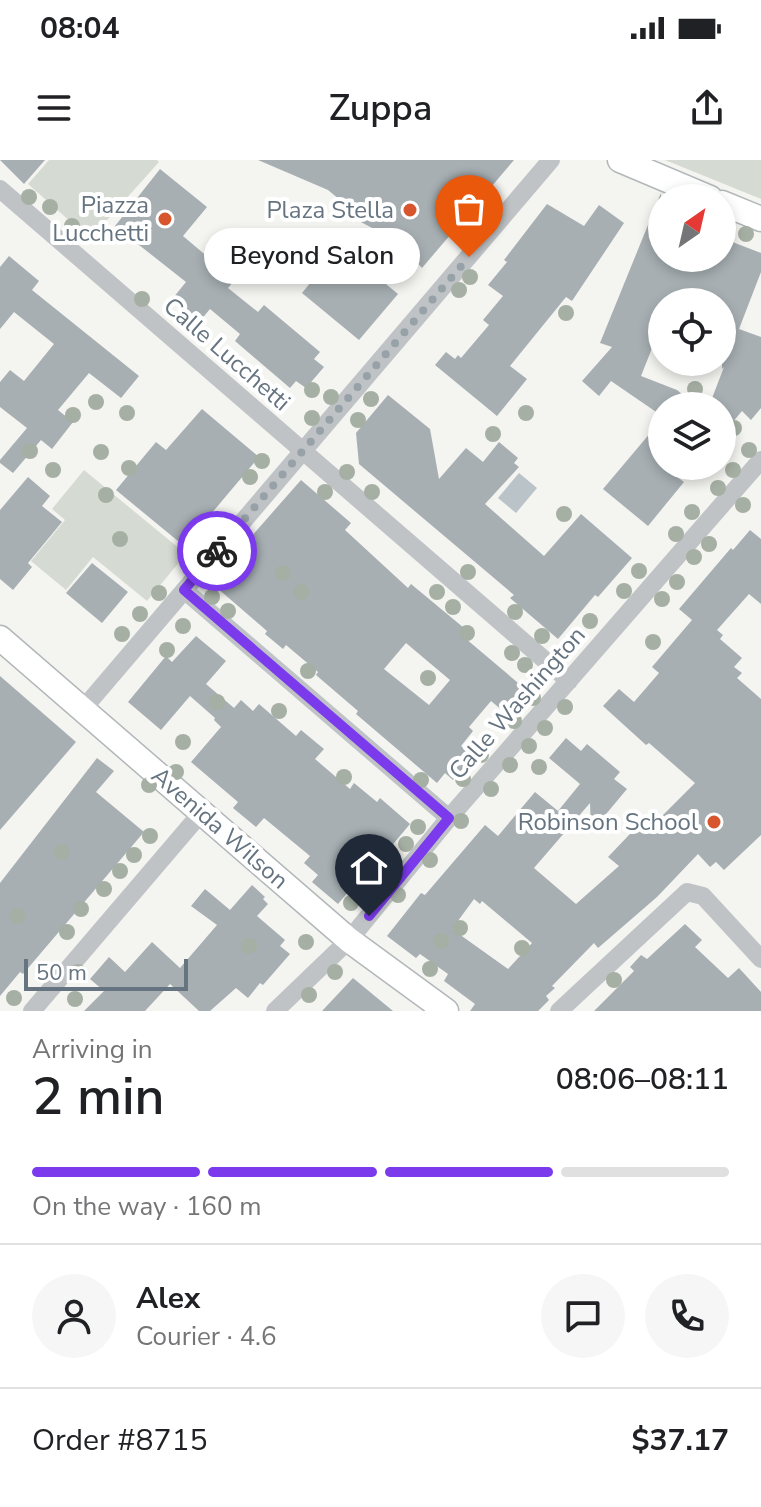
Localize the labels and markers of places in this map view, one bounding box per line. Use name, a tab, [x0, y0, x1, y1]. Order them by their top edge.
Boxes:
pin	[435, 175, 503, 257]
place label: Piazza Lucchetti	[52, 189, 149, 249]
place label: Plaza Stella	[266, 194, 394, 226]
marker: Plaza Stella	[401, 201, 419, 219]
marker: Piazza Lucchetti	[156, 210, 174, 228]
callout: Beyond Salon	[205, 229, 421, 285]
place label: Robinson School	[518, 806, 698, 838]
marker: Robinson School	[705, 813, 723, 831]
pin	[335, 834, 403, 916]

